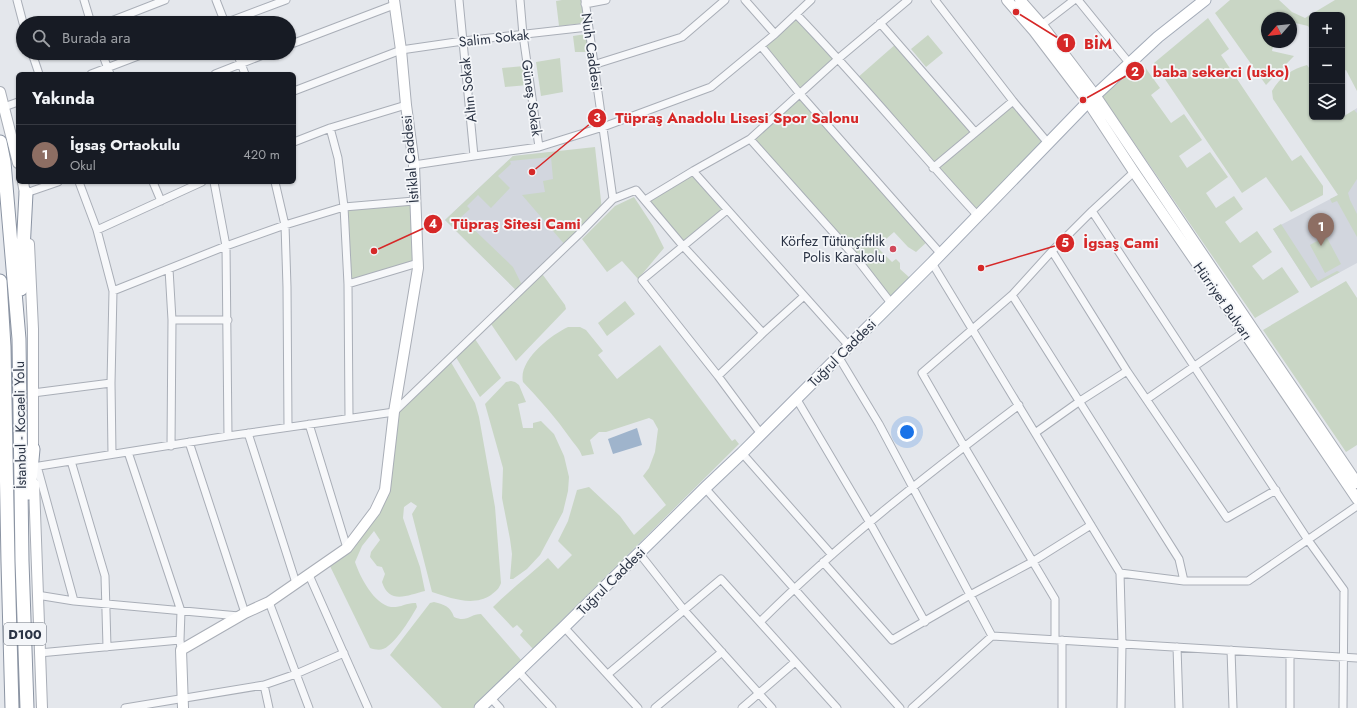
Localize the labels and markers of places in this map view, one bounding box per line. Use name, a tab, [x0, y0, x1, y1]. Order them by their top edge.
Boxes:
callout: BİM	[1056, 30, 1120, 57]
callout: baba sekerci (usko)	[1125, 58, 1297, 85]
callout: Tüpraş Anadolu Lisesi Spor Salonu	[587, 104, 867, 131]
callout: Tüpraş Sitesi Cami	[423, 210, 589, 237]
pin: 1	[1308, 213, 1334, 246]
callout: İgsaş Cami	[1055, 229, 1166, 256]
place label: Körfez Tütünçiftlik Polis Karakolu	[781, 231, 886, 267]
marker: Körfez Tütünçiftlik Polis Karakolu	[888, 244, 898, 254]

